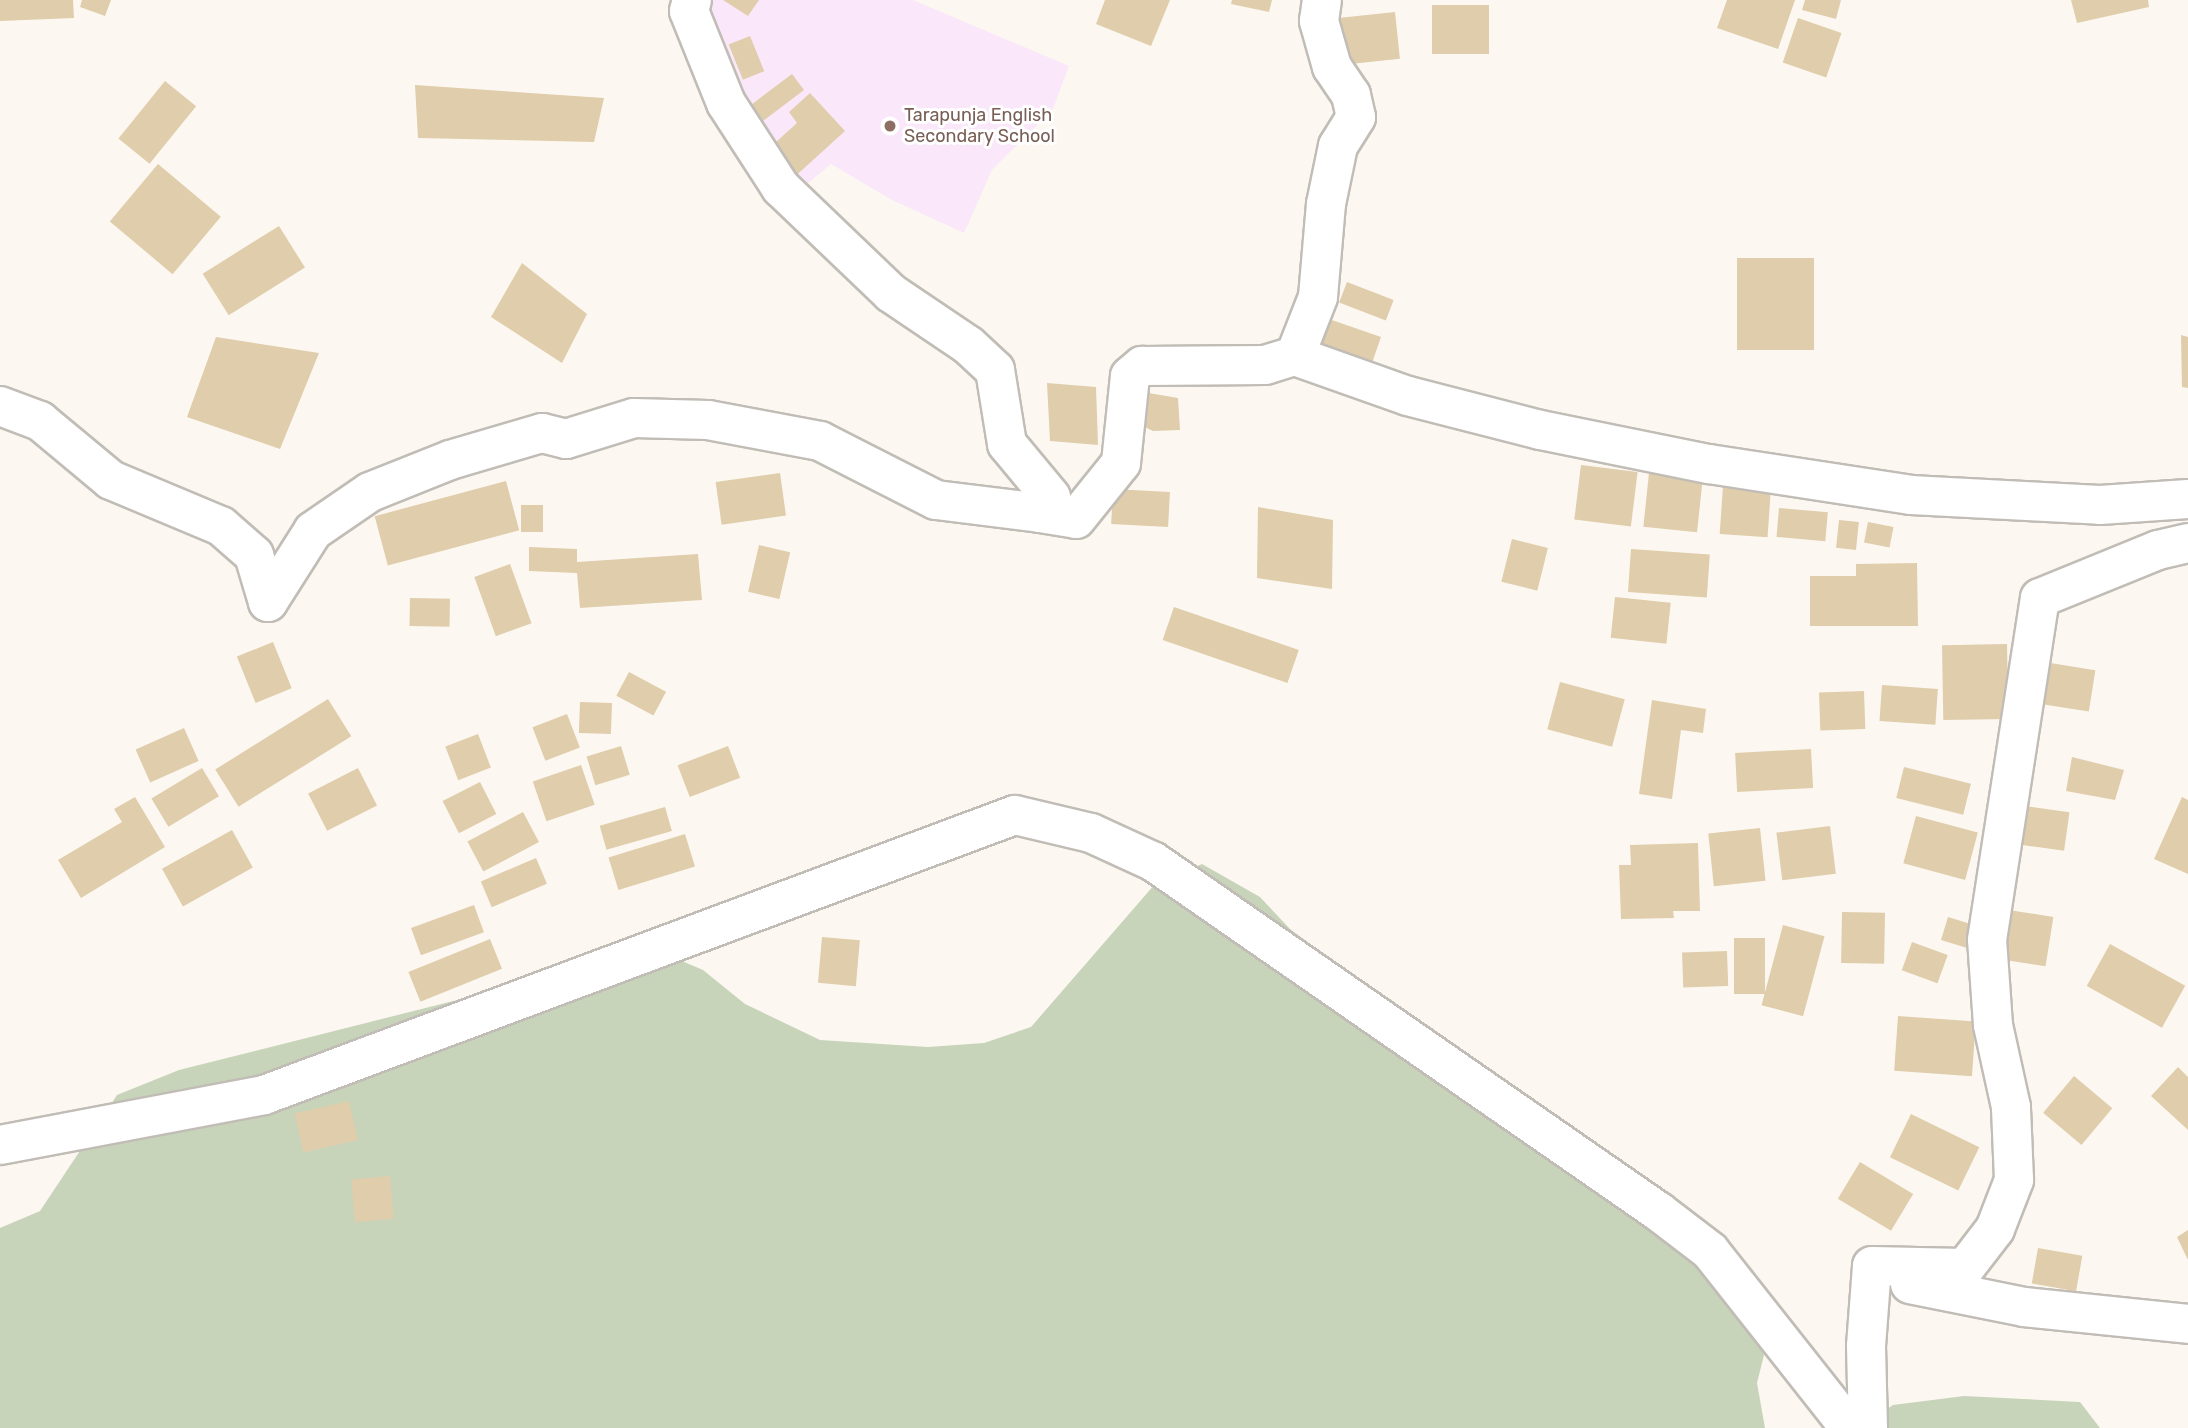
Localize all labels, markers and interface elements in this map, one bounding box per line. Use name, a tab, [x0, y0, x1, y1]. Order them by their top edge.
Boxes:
place label: Tarapunja English Secondary School	[904, 105, 1055, 148]
marker: Tarapunja English Secondary School	[882, 118, 898, 134]

